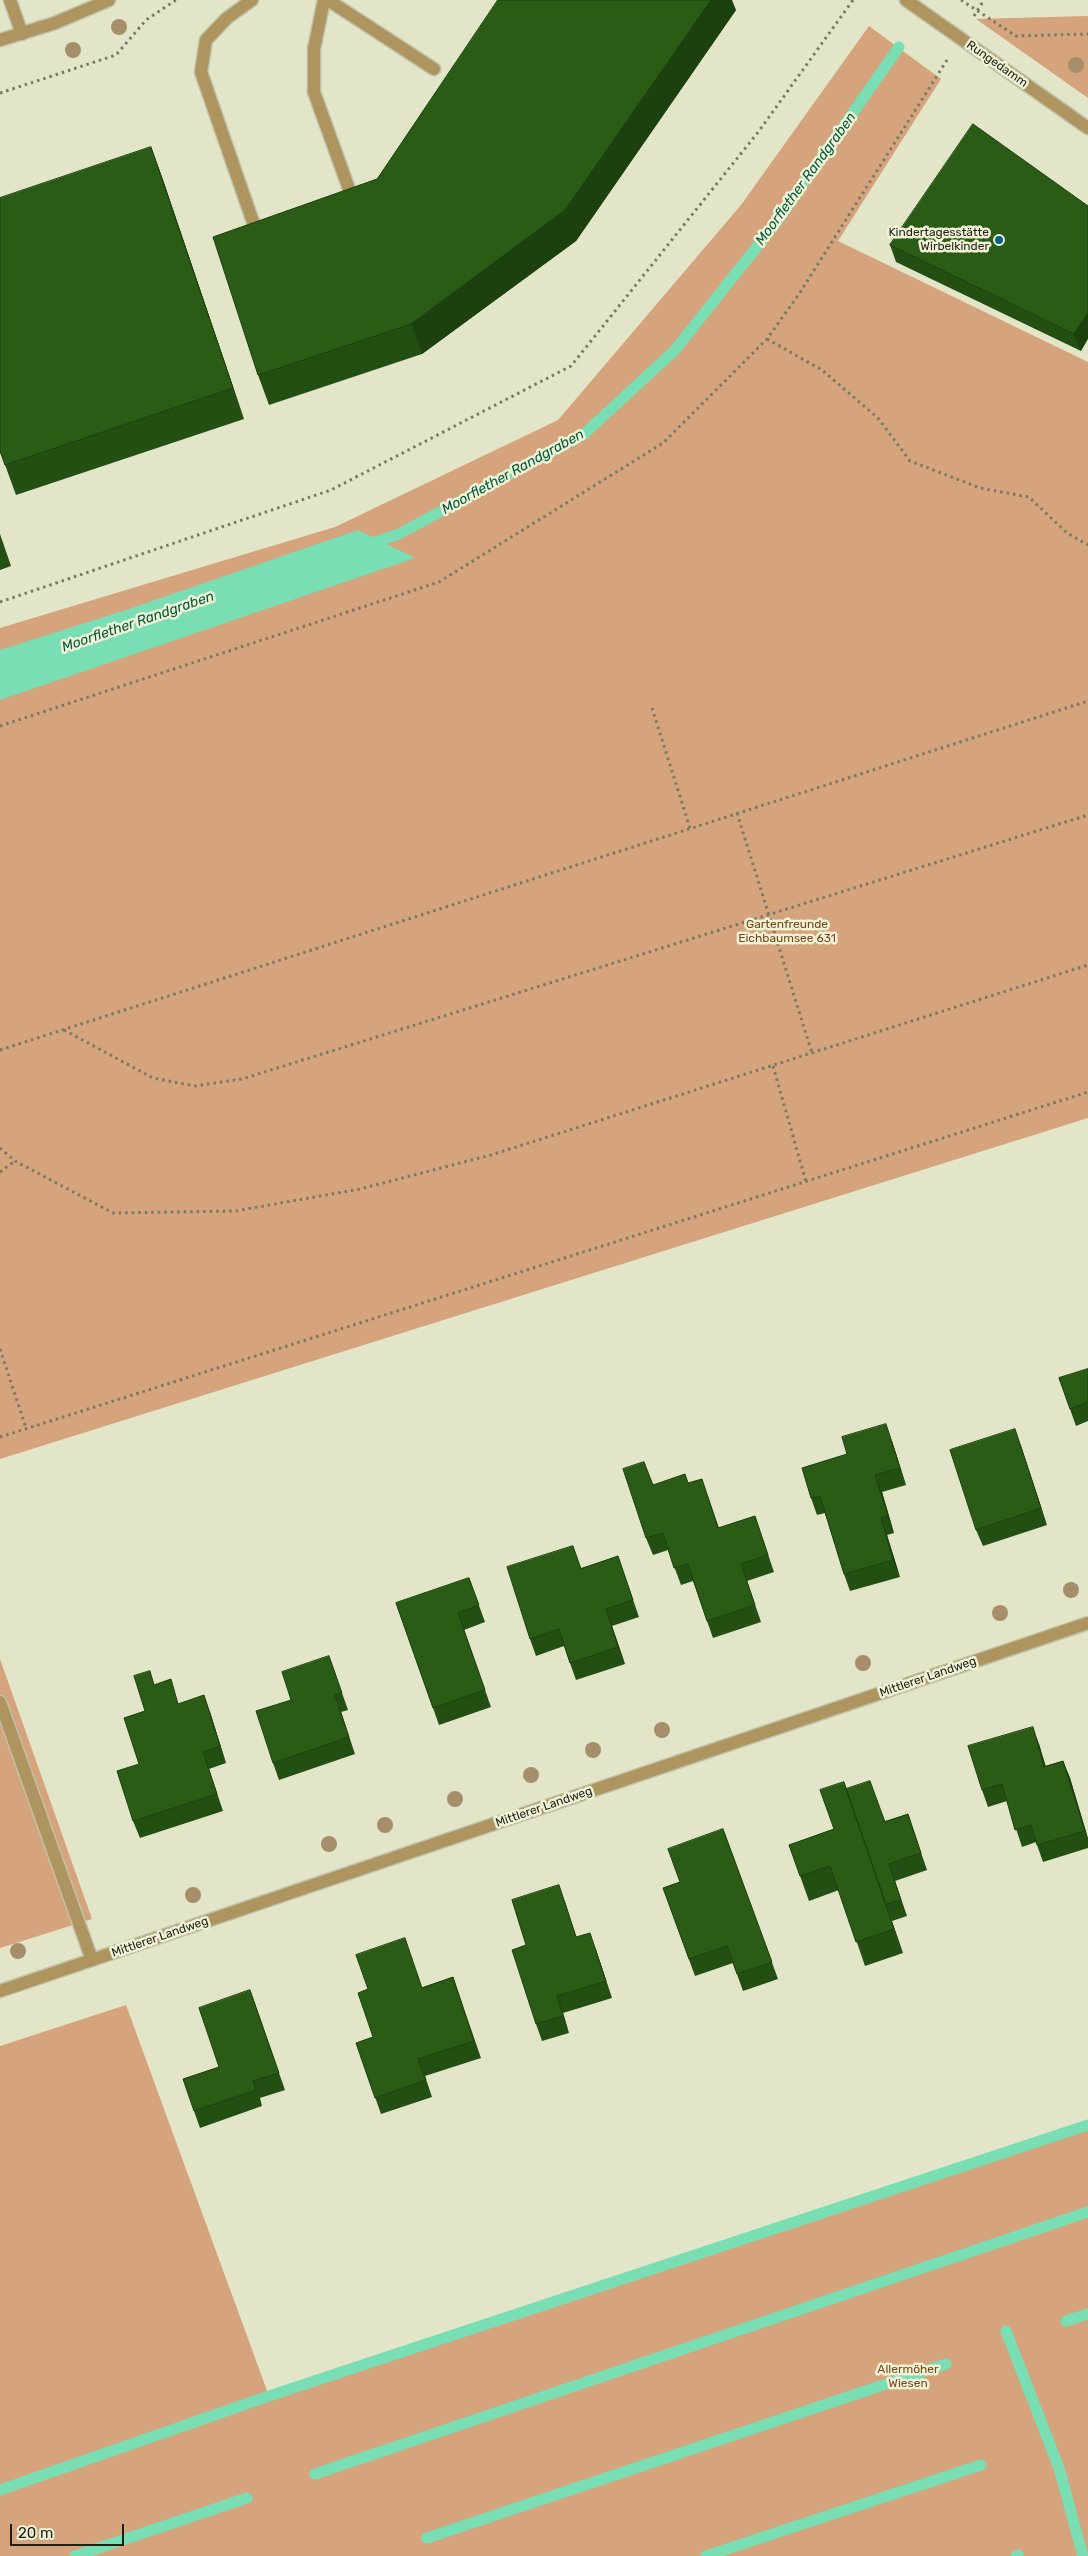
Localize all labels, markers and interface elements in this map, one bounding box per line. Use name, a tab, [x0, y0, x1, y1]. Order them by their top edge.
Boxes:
street label: Rungedamm	[964, 38, 1030, 90]
water label: Moorflether Randgraben	[752, 109, 860, 249]
place label: Kindertagesstätte Wirbelkinder	[888, 226, 989, 254]
marker: Kindertagesstätte Wirbelkinder	[993, 234, 1005, 246]
water label: Moorflether Randgraben	[439, 426, 587, 518]
water label: Moorflether Randgraben	[60, 588, 216, 656]
park label: Gartenfreunde Eichbaumsee 631	[738, 918, 836, 946]
street label: Mittlerer Landweg	[878, 1654, 978, 1700]
street label: Mittlerer Landweg	[494, 1784, 594, 1830]
street label: Mittlerer Landweg	[110, 1914, 210, 1960]
park label: Allermöher Wiesen	[877, 2363, 939, 2391]
scale bar	[12, 2514, 126, 2546]
text: 20 m	[18, 2524, 53, 2542]

